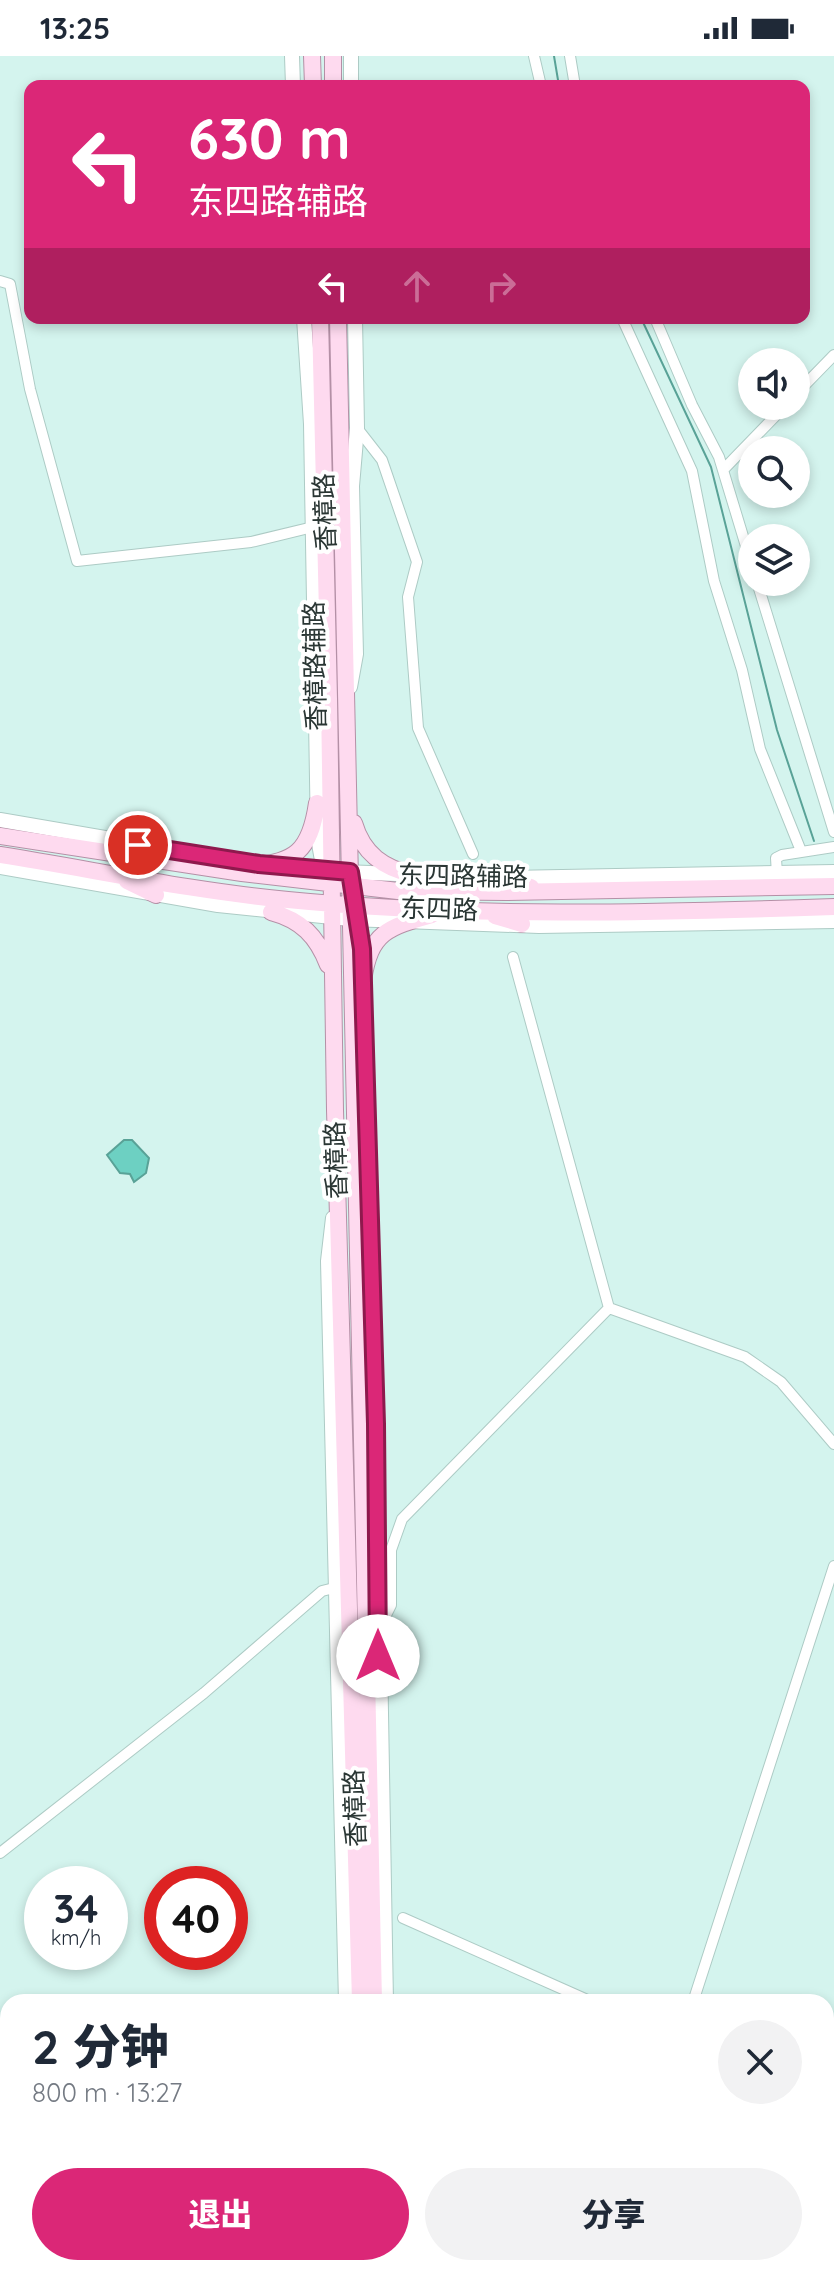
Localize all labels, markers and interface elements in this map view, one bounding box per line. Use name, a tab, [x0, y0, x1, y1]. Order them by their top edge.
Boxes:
text: 13:25	[40, 9, 110, 47]
text: 630 m	[188, 103, 351, 173]
icon: left	[56, 112, 160, 216]
text: 东四路辅路	[188, 178, 368, 223]
icon: left	[311, 264, 355, 308]
icon: ahead	[395, 264, 439, 308]
icon: right	[479, 264, 523, 308]
map controls	[738, 348, 810, 596]
button: sound	[738, 348, 810, 420]
button: search	[738, 436, 810, 508]
street label: 香樟路	[307, 472, 342, 552]
button: layers	[738, 524, 810, 596]
street label: 香樟路辅路	[297, 601, 332, 731]
pin	[104, 811, 172, 879]
icon: arrive	[116, 823, 160, 867]
street label: 东四路辅路	[398, 858, 528, 893]
street label: 东四路	[399, 891, 479, 926]
street label: 香樟路	[318, 1120, 353, 1200]
position arrow	[336, 1614, 420, 1698]
street label: 香樟路	[337, 1768, 372, 1848]
speed limit sign: 40	[144, 1866, 248, 1970]
text: 34	[54, 1883, 99, 1933]
text: km/h	[51, 1925, 101, 1950]
text: 2 分钟	[32, 2016, 169, 2076]
button: close	[718, 2020, 802, 2104]
text: 800 m · 13:27	[32, 2076, 182, 2109]
button: 退出	[32, 2168, 409, 2260]
button: 分享	[425, 2168, 802, 2260]

